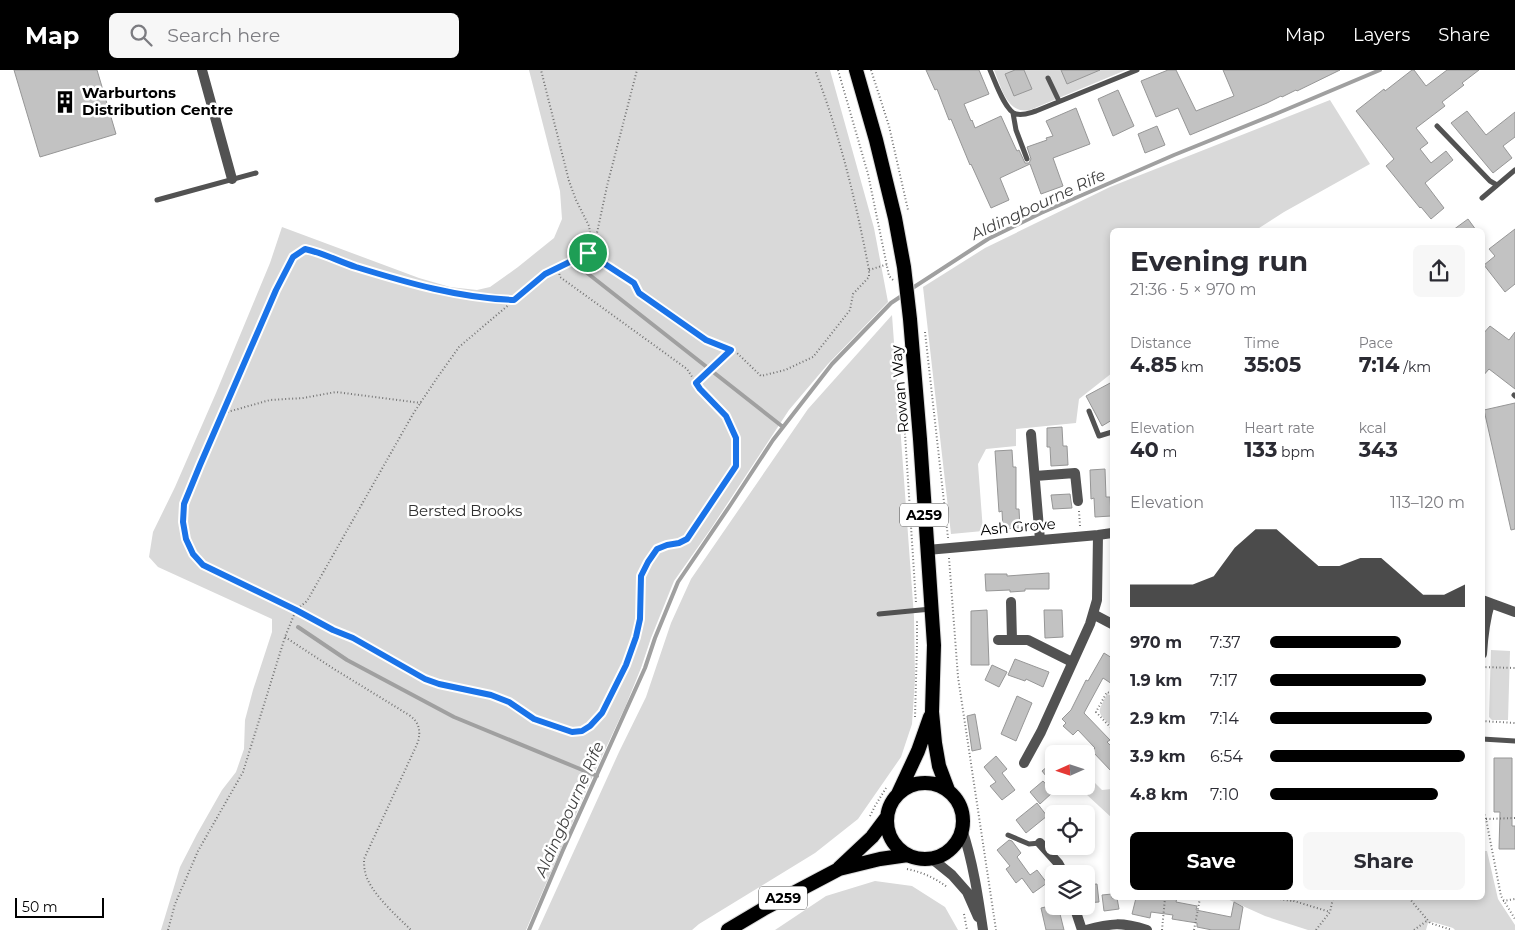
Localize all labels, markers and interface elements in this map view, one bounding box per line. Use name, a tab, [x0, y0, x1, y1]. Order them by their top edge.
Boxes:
search box	[109, 13, 459, 58]
text: Map	[25, 21, 79, 50]
icon: search	[127, 21, 155, 49]
text: Search here	[167, 24, 280, 47]
text: Map	[1285, 24, 1325, 46]
text: Layers	[1353, 24, 1410, 46]
text: Share	[1438, 24, 1490, 46]
place label: Warburtons Distribution Centre	[82, 83, 233, 119]
building icon: Warburtons Distribution Centre	[52, 89, 78, 115]
water label: Aldingbourne Rife	[967, 165, 1108, 244]
pin	[567, 232, 609, 274]
icon: arrive	[574, 239, 602, 267]
text: Evening run	[1130, 244, 1308, 278]
button: share	[1413, 245, 1465, 297]
text: 21:36 · 5 × 970 m	[1130, 280, 1257, 299]
text: Distance	[1130, 334, 1192, 352]
text: Time	[1244, 334, 1279, 352]
text: Pace	[1359, 334, 1393, 352]
street label: Rowan Way	[886, 343, 913, 434]
text: 4.85	[1130, 352, 1177, 377]
text: 35:05	[1244, 352, 1301, 377]
text: 7:14	[1359, 352, 1399, 377]
text: km	[1177, 358, 1204, 376]
text: /km	[1399, 358, 1431, 376]
text: Elevation	[1130, 419, 1195, 437]
text: Heart rate	[1244, 419, 1315, 437]
text: kcal	[1359, 419, 1387, 437]
text: 40	[1130, 437, 1159, 462]
text: 133	[1244, 437, 1277, 462]
text: 343	[1359, 437, 1398, 462]
text: m	[1159, 443, 1177, 461]
text: bpm	[1277, 443, 1315, 461]
text: Elevation	[1130, 493, 1204, 512]
text: 113–120 m	[1390, 493, 1465, 512]
park label: Bersted Brooks	[408, 501, 522, 520]
road number: A259	[900, 504, 948, 526]
street label: Ash Grove	[979, 514, 1056, 539]
text: 970 m	[1130, 633, 1182, 652]
text: 7:37	[1210, 633, 1241, 652]
text: 1.9 km	[1130, 671, 1182, 690]
text: 7:17	[1210, 671, 1238, 690]
text: 2.9 km	[1130, 709, 1186, 728]
text: 7:14	[1210, 709, 1239, 728]
water label: Aldingbourne Rife	[531, 739, 608, 881]
north arrow	[1045, 745, 1095, 795]
map controls	[1045, 745, 1095, 915]
text: 3.9 km	[1130, 747, 1186, 766]
text: 6:54	[1210, 747, 1243, 766]
text: 4.8 km	[1130, 785, 1188, 804]
text: 7:10	[1210, 785, 1239, 804]
button: locate	[1045, 805, 1095, 855]
button: Save	[1130, 832, 1293, 890]
button: Share	[1303, 832, 1465, 890]
button: layers	[1045, 865, 1095, 915]
road number: A259	[759, 886, 807, 910]
scale bar	[15, 895, 104, 918]
text: 50 m	[22, 898, 58, 916]

